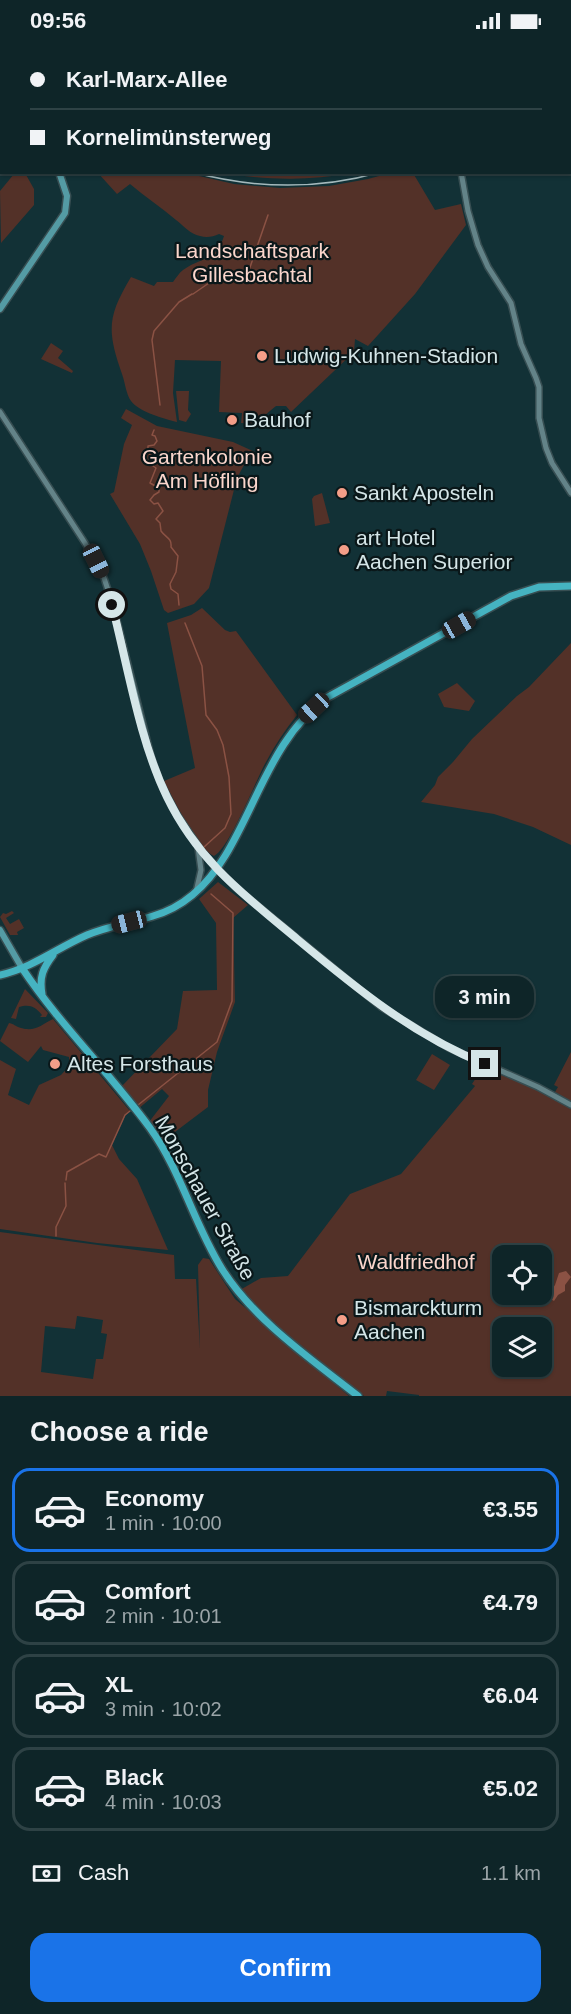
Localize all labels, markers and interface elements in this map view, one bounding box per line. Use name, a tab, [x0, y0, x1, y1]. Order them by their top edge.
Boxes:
text: 09:56	[30, 8, 86, 33]
text: Karl-Marx-Allee	[66, 67, 227, 92]
text: Kornelimünsterweg	[66, 125, 271, 150]
park label: Landschaftspark Gillesbachtal	[175, 239, 330, 286]
place label: Ludwig-Kuhnen-Stadion	[274, 344, 498, 367]
marker: Ludwig-Kuhnen-Stadion	[255, 349, 269, 363]
place label: Bauhof	[244, 408, 311, 431]
marker: Bauhof	[225, 413, 239, 427]
park label: Gartenkolonie Am Höfling	[142, 445, 272, 492]
place label: Sankt Aposteln	[354, 481, 494, 504]
marker: Sankt Aposteln	[335, 486, 349, 500]
place label: art Hotel Aachen Superior	[356, 526, 512, 573]
car	[80, 541, 112, 581]
marker: art Hotel Aachen Superior	[337, 543, 351, 557]
route start	[98, 591, 125, 618]
car	[439, 608, 479, 642]
car	[295, 689, 333, 727]
car	[109, 909, 149, 935]
callout: 3 min	[436, 977, 534, 1019]
text: 3 min	[458, 986, 511, 1008]
route end	[471, 1050, 498, 1077]
place label: Altes Forsthaus	[67, 1052, 213, 1075]
marker: Altes Forsthaus	[48, 1057, 62, 1071]
street label: Monschauer Straße	[151, 1112, 260, 1284]
map controls	[492, 1245, 552, 1377]
button: locate	[492, 1245, 552, 1305]
park label: Waldfriedhof	[357, 1250, 475, 1273]
place label: Bismarckturm Aachen	[354, 1296, 482, 1343]
marker: Bismarckturm Aachen	[335, 1313, 349, 1327]
button: layers	[492, 1317, 552, 1377]
text: Choose a ride	[30, 1417, 209, 1447]
icon: car	[33, 1483, 87, 1537]
text: Economy	[105, 1486, 204, 1511]
text: €3.55	[483, 1497, 538, 1522]
text: 1 min · 10:00	[105, 1512, 222, 1534]
icon: car	[33, 1576, 87, 1630]
text: Comfort	[105, 1579, 191, 1604]
text: €4.79	[483, 1590, 538, 1615]
text: 2 min · 10:01	[105, 1605, 222, 1627]
icon: car	[33, 1669, 87, 1723]
text: XL	[105, 1672, 133, 1697]
text: €6.04	[483, 1683, 538, 1708]
text: 3 min · 10:02	[105, 1698, 222, 1720]
icon: car	[33, 1762, 87, 1816]
text: Black	[105, 1765, 164, 1790]
text: €5.02	[483, 1776, 538, 1801]
text: 4 min · 10:03	[105, 1791, 222, 1813]
icon: cash	[30, 1857, 63, 1890]
text: Cash	[78, 1860, 129, 1885]
text: 1.1 km	[481, 1862, 541, 1884]
button: Confirm	[30, 1933, 541, 2002]

